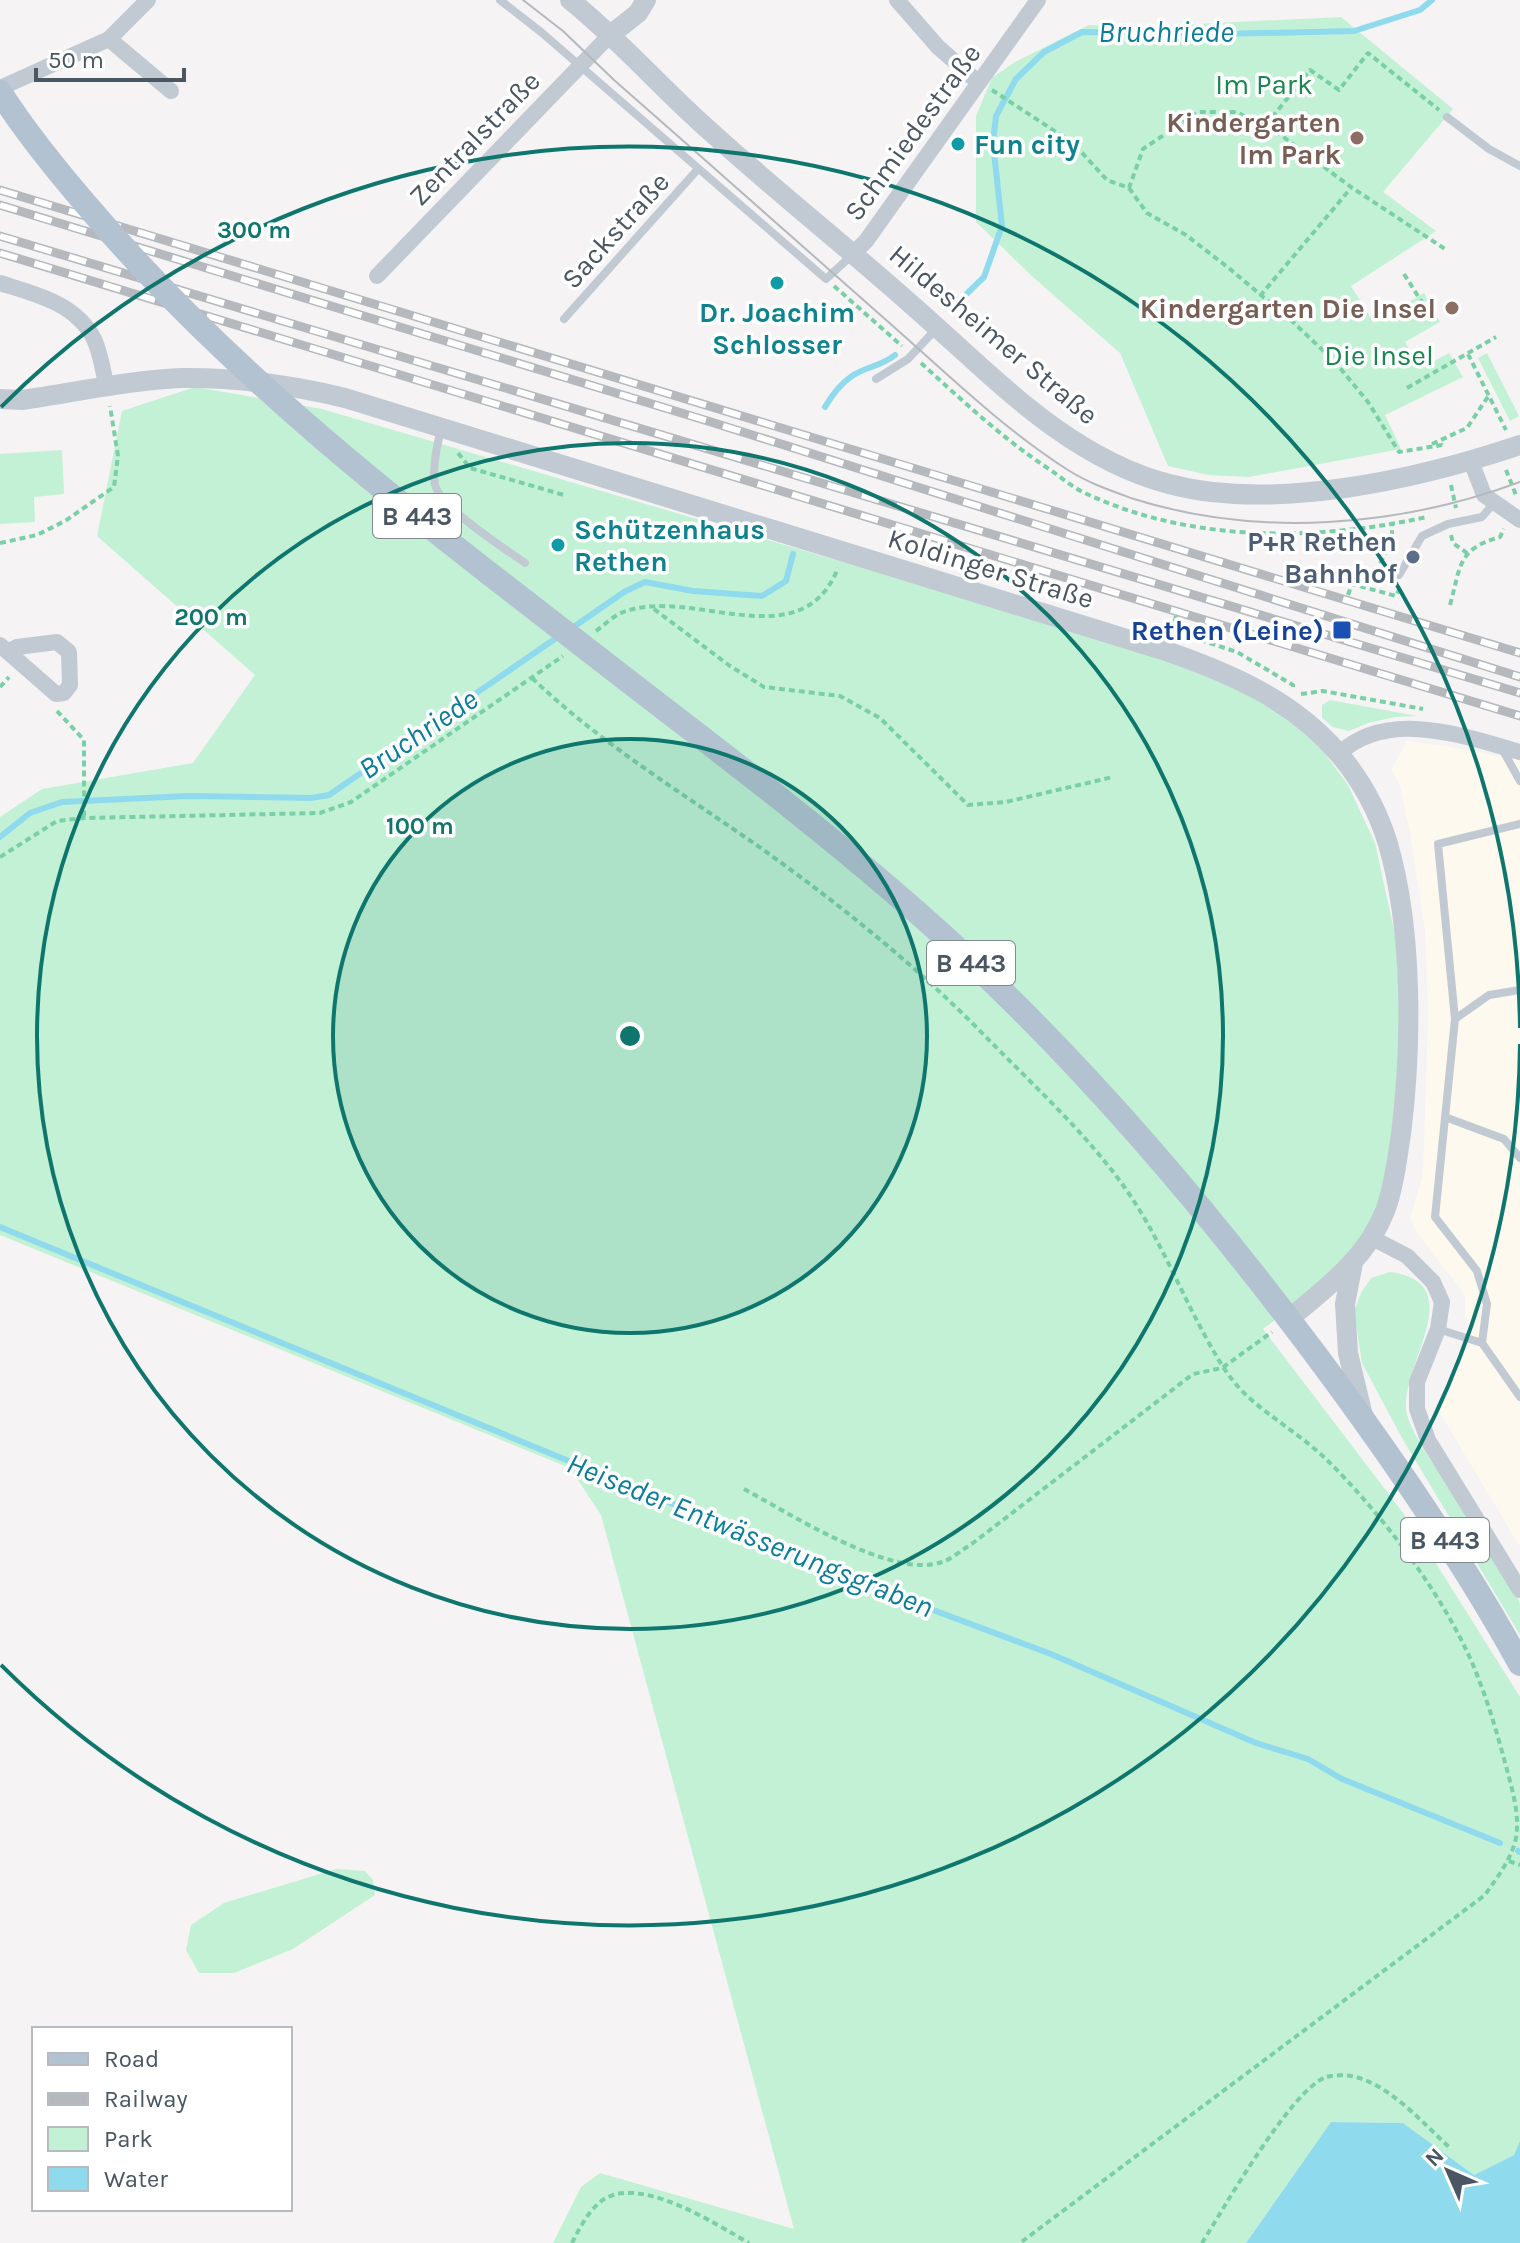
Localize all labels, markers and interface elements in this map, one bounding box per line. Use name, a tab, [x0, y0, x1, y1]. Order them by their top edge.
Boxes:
water label: Bruchriede	[1098, 14, 1234, 50]
scale bar	[36, 32, 184, 82]
street label: Schmiedestraße	[837, 37, 988, 227]
text: 50 m	[48, 46, 104, 74]
street label: Zentralstraße	[402, 64, 547, 212]
park label: Im Park	[1215, 68, 1313, 101]
place label: Kindergarten Im Park	[1166, 106, 1341, 171]
place label: Fun city	[974, 128, 1080, 161]
marker: Kindergarten Im Park	[1348, 129, 1366, 147]
marker: Fun city	[949, 135, 967, 153]
street label: Sackstraße	[555, 165, 676, 295]
text: 300 m	[217, 216, 291, 244]
street label: Hildesheimer Straße	[883, 238, 1105, 431]
marker: Dr. Joachim Schlosser	[768, 274, 786, 292]
place label: Kindergarten Die Insel	[1140, 292, 1436, 325]
place label: Dr. Joachim Schlosser	[699, 296, 855, 361]
marker: Kindergarten Die Insel	[1443, 299, 1461, 317]
park label: Die Insel	[1324, 339, 1434, 372]
road number: B 443	[373, 494, 461, 538]
place label: Schützenhaus Rethen	[574, 513, 765, 578]
street label: Koldinger Straße	[884, 521, 1098, 615]
place label: P+R Rethen Bahnhof	[1247, 525, 1398, 590]
marker: Schützenhaus Rethen	[549, 536, 567, 554]
marker: P+R Rethen Bahnhof	[1404, 548, 1422, 566]
text: 200 m	[174, 603, 248, 631]
place label: Rethen (Leine)	[1131, 614, 1324, 647]
marker: Rethen (Leine)	[1331, 619, 1353, 641]
water label: Bruchriede	[352, 681, 484, 787]
text: 100 m	[386, 812, 454, 840]
road number: B 443	[927, 941, 1015, 985]
centre of rings	[616, 1022, 644, 1050]
water label: Heiseder Entwässerungsgraben	[561, 1445, 939, 1625]
road number: B 443	[1401, 1518, 1489, 1562]
legend	[32, 2027, 292, 2211]
text: Road	[104, 2045, 159, 2073]
text: Railway	[104, 2085, 188, 2113]
text: Park	[104, 2125, 153, 2153]
north arrow	[1408, 2131, 1488, 2211]
text: N	[1420, 2143, 1449, 2172]
text: Water	[104, 2165, 168, 2193]

